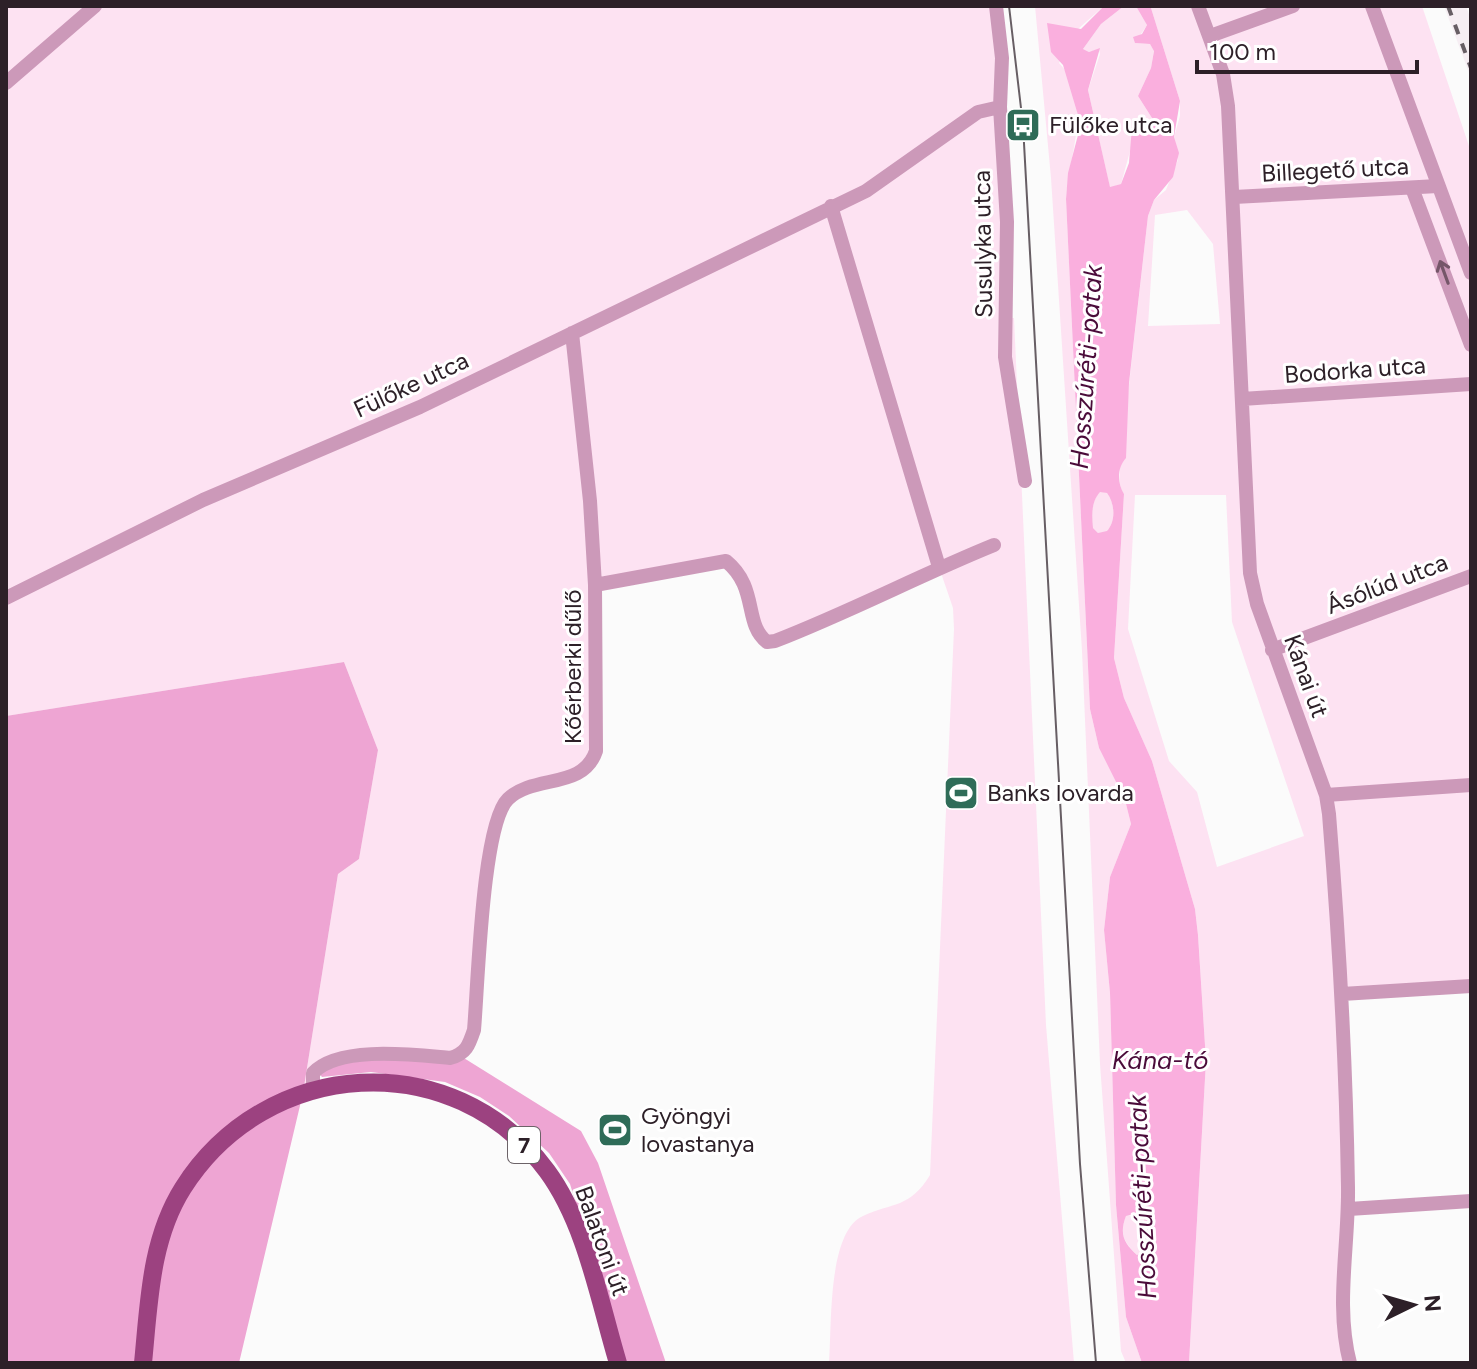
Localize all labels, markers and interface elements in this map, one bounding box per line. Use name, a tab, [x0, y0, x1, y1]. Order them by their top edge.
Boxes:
scale bar	[1197, 24, 1417, 74]
text: 100 m	[1209, 37, 1276, 66]
bus stop icon: Fülőke utca	[1004, 106, 1042, 144]
place label: Fülőke utca	[1049, 110, 1172, 139]
street label: Billegető utca	[1261, 151, 1409, 188]
street label: Susulyka utca	[967, 170, 998, 318]
one-way arrow	[1436, 260, 1450, 285]
water label: Hosszúréti-patak	[1063, 262, 1109, 470]
street label: Fülőke utca	[349, 345, 473, 424]
street label: Bodorka utca	[1283, 350, 1427, 389]
street label: Ásólúd utca	[1322, 547, 1452, 620]
street label: Kőérberki dűlő	[558, 590, 587, 744]
street label: Kánai út	[1278, 630, 1335, 721]
sports icon: Banks lovarda	[942, 774, 980, 812]
place label: Banks lovarda	[987, 778, 1134, 807]
water label: Kána-tó	[1112, 1044, 1208, 1076]
water label: Hosszúréti-patak	[1121, 1092, 1163, 1300]
place label: Gyöngyi lovastanya	[641, 1101, 755, 1158]
sports icon: Gyöngyi lovastanya	[596, 1111, 634, 1149]
road number: 7	[508, 1127, 540, 1163]
street label: Balatoni út	[569, 1182, 636, 1300]
north arrow	[1373, 1265, 1453, 1345]
text: N	[1418, 1294, 1447, 1313]

